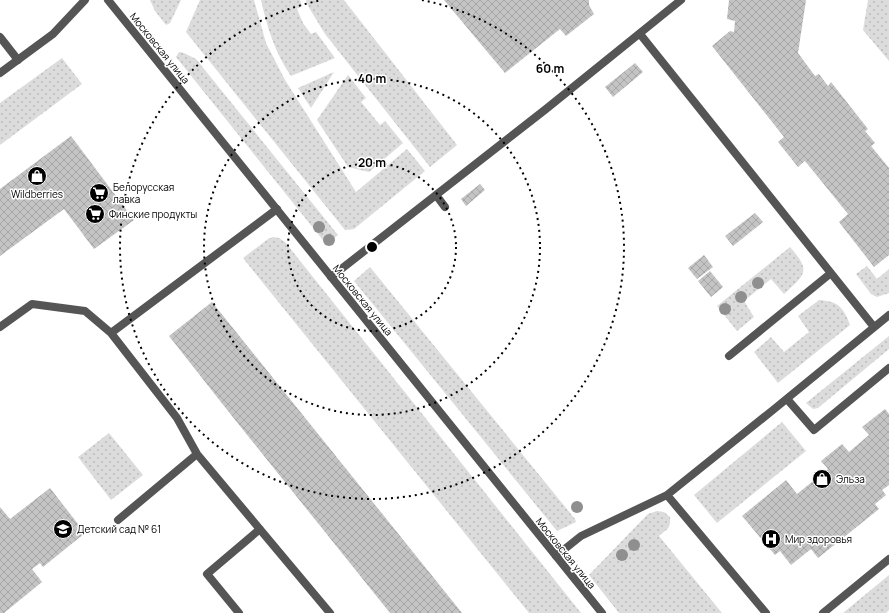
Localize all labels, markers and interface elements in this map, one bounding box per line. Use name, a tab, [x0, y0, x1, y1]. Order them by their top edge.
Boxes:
street label: Московская улица	[127, 9, 193, 87]
text: 60 m	[536, 60, 564, 77]
text: 40 m	[358, 70, 386, 87]
text: 20 m	[358, 154, 386, 171]
shop icon: Wildberries	[26, 165, 48, 187]
place label: Белорусская лавка	[113, 180, 174, 206]
supermarket icon: Белорусская лавка	[88, 182, 110, 204]
place label: Wildberries	[11, 187, 63, 201]
supermarket icon: Финские продукты	[84, 203, 106, 225]
place label: Финские продукты	[109, 207, 197, 221]
centre of rings	[365, 240, 379, 254]
street label: Московская улица	[330, 261, 396, 339]
shop icon: Эльза	[811, 468, 833, 490]
place label: Эльза	[836, 472, 865, 486]
street label: Московская улица	[533, 514, 599, 592]
school or university icon: Детский сад № 61	[52, 518, 74, 540]
place label: Детский сад № 61	[77, 522, 161, 536]
hospital icon: Мир здоровья	[760, 528, 782, 550]
place label: Мир здоровья	[785, 532, 852, 546]

